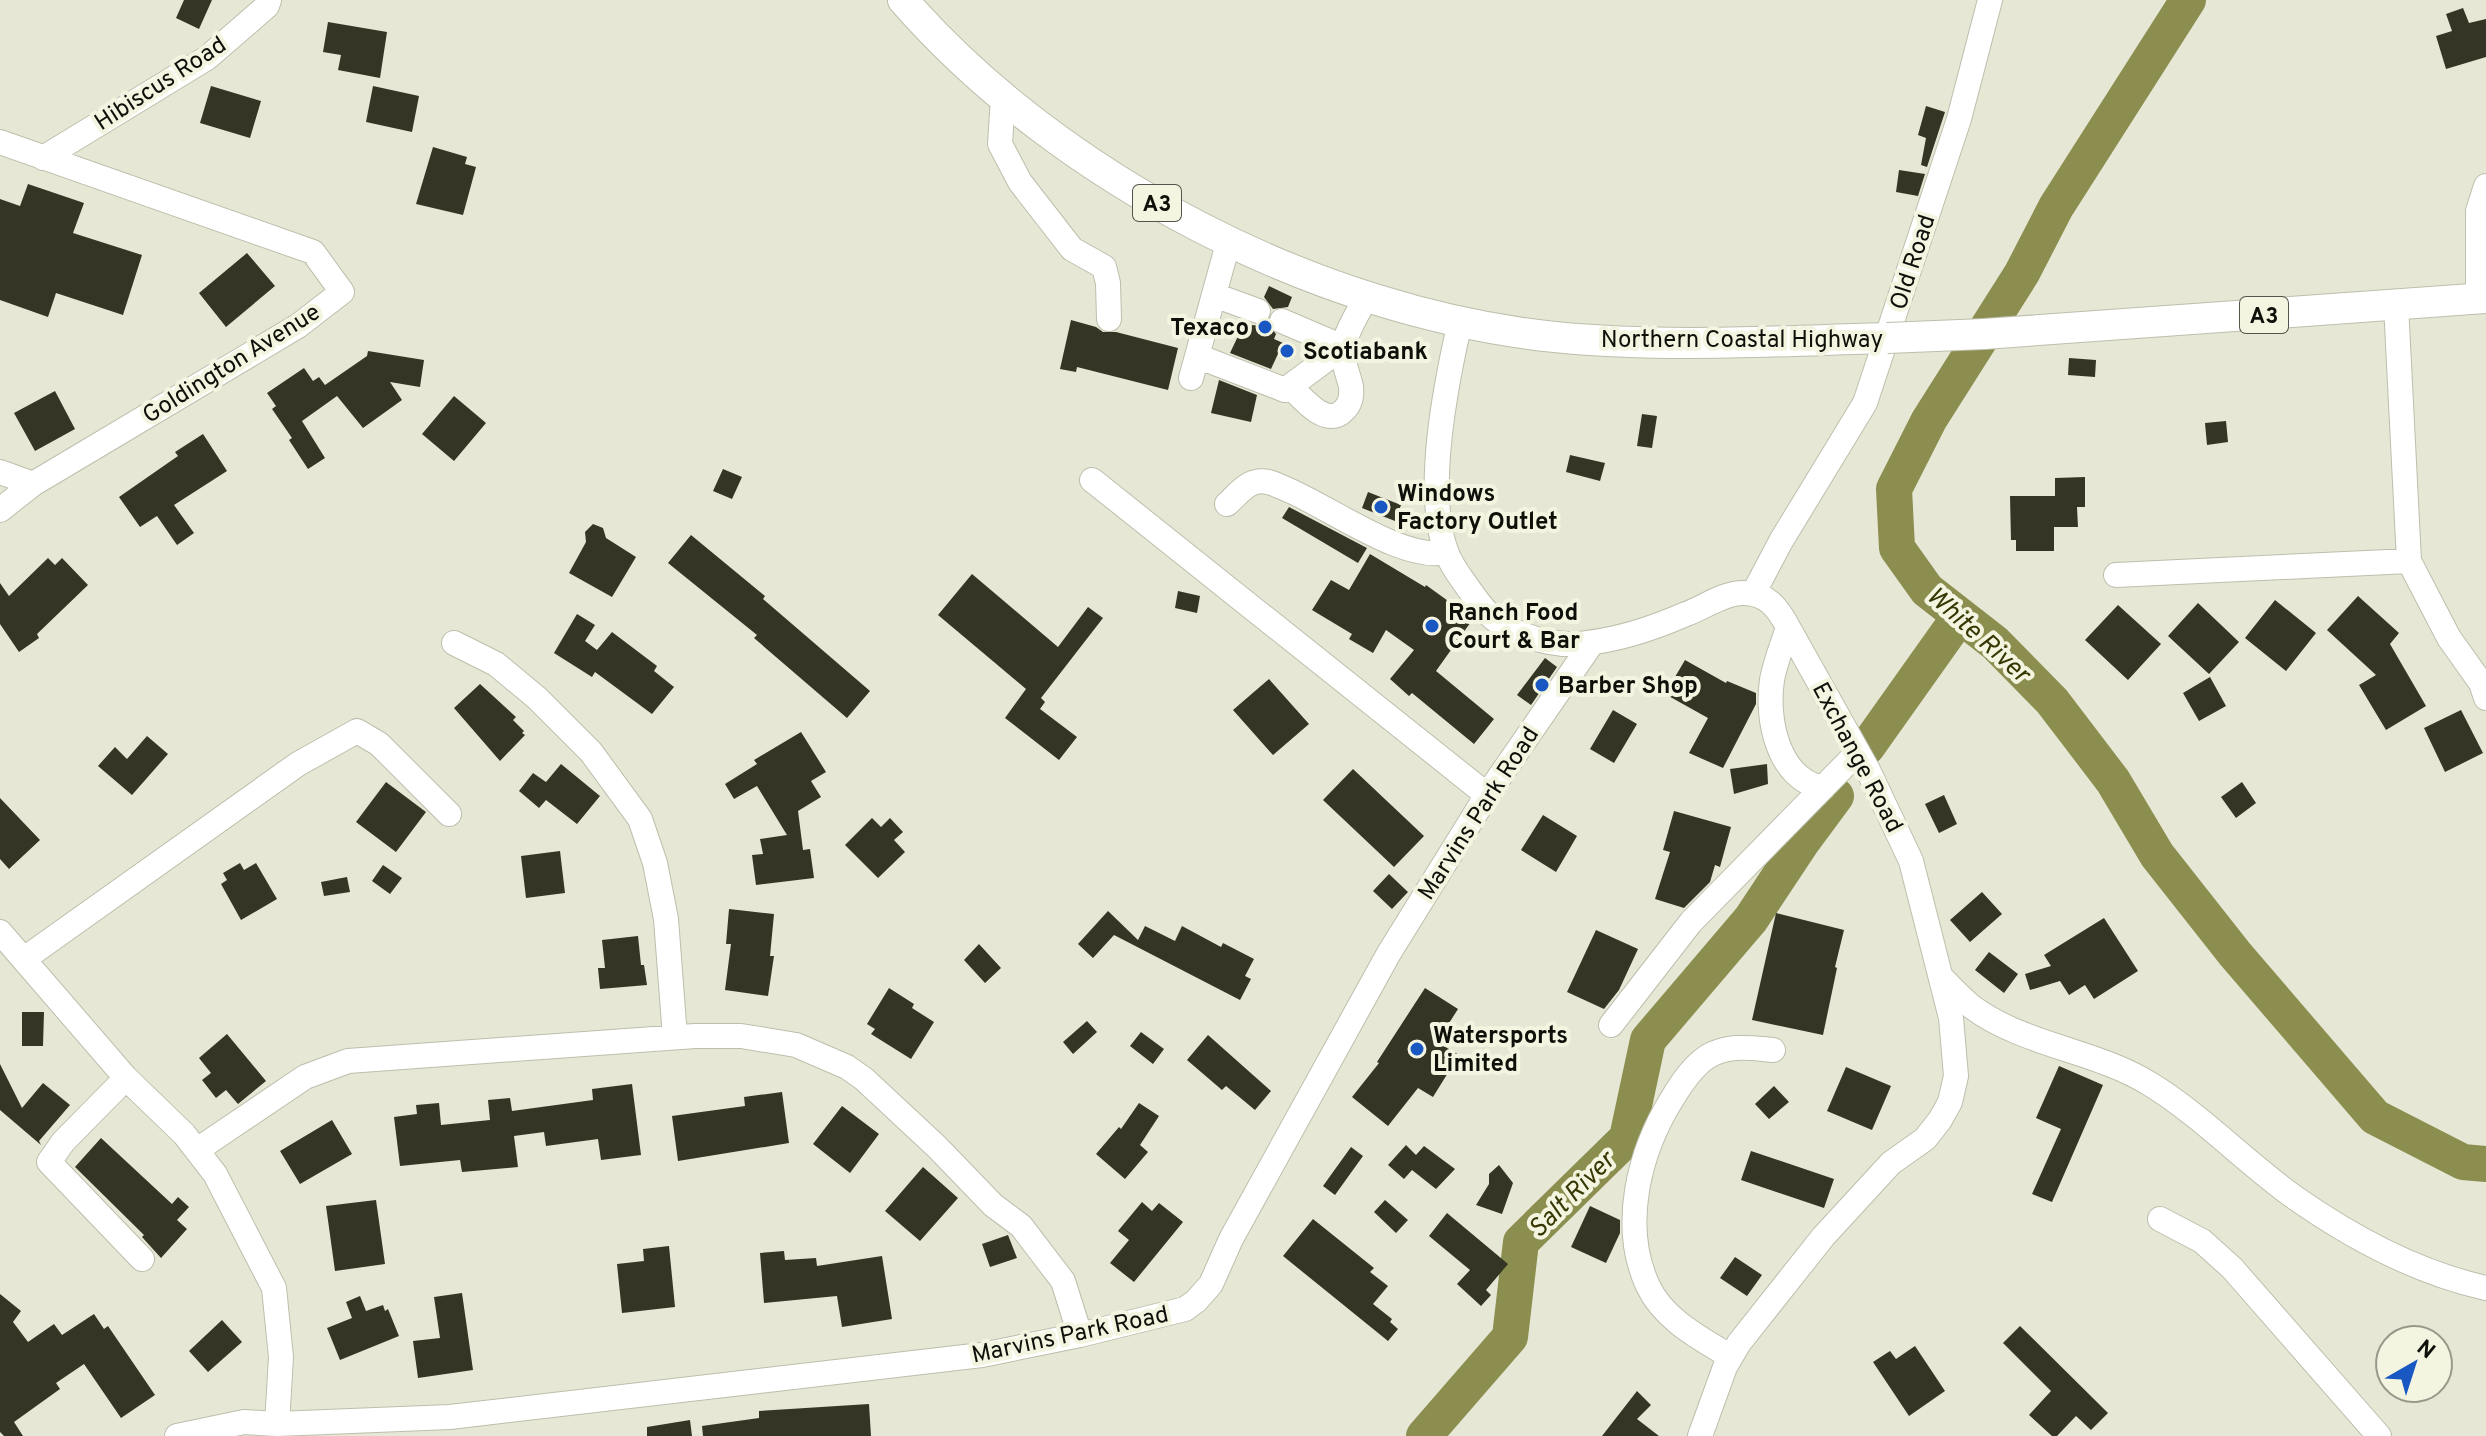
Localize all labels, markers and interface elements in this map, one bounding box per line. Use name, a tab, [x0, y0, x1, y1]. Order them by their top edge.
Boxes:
street label: Hibiscus Road	[90, 31, 233, 138]
road number: A3	[1133, 185, 1181, 221]
street label: Old Road	[1884, 211, 1943, 314]
road number: A3	[2240, 297, 2288, 333]
street label: Goldington Avenue	[138, 298, 326, 431]
place label: Texaco	[1170, 314, 1249, 344]
marker: Texaco	[1256, 318, 1274, 336]
street label: Northern Coastal Highway	[1601, 326, 1883, 356]
place label: Scotiabank	[1303, 338, 1428, 368]
marker: Scotiabank	[1278, 342, 1296, 360]
place label: Windows Factory Outlet	[1397, 480, 1558, 538]
marker: Windows Factory Outlet	[1372, 498, 1390, 516]
water label: White River	[1919, 581, 2038, 693]
place label: Ranch Food Court & Bar	[1448, 599, 1580, 657]
marker: Ranch Food Court & Bar	[1423, 617, 1441, 635]
place label: Barber Shop	[1558, 672, 1698, 702]
marker: Barber Shop	[1533, 676, 1551, 694]
street label: Exchange Road	[1804, 678, 1908, 838]
street label: Marvins Park Road	[1412, 722, 1547, 906]
place label: Watersports Limited	[1433, 1022, 1568, 1080]
marker: Watersports Limited	[1408, 1040, 1426, 1058]
water label: Salt River	[1523, 1144, 1624, 1246]
street label: Marvins Park Road	[969, 1300, 1172, 1371]
north arrow	[2374, 1324, 2454, 1404]
text: N	[2410, 1335, 2440, 1366]

